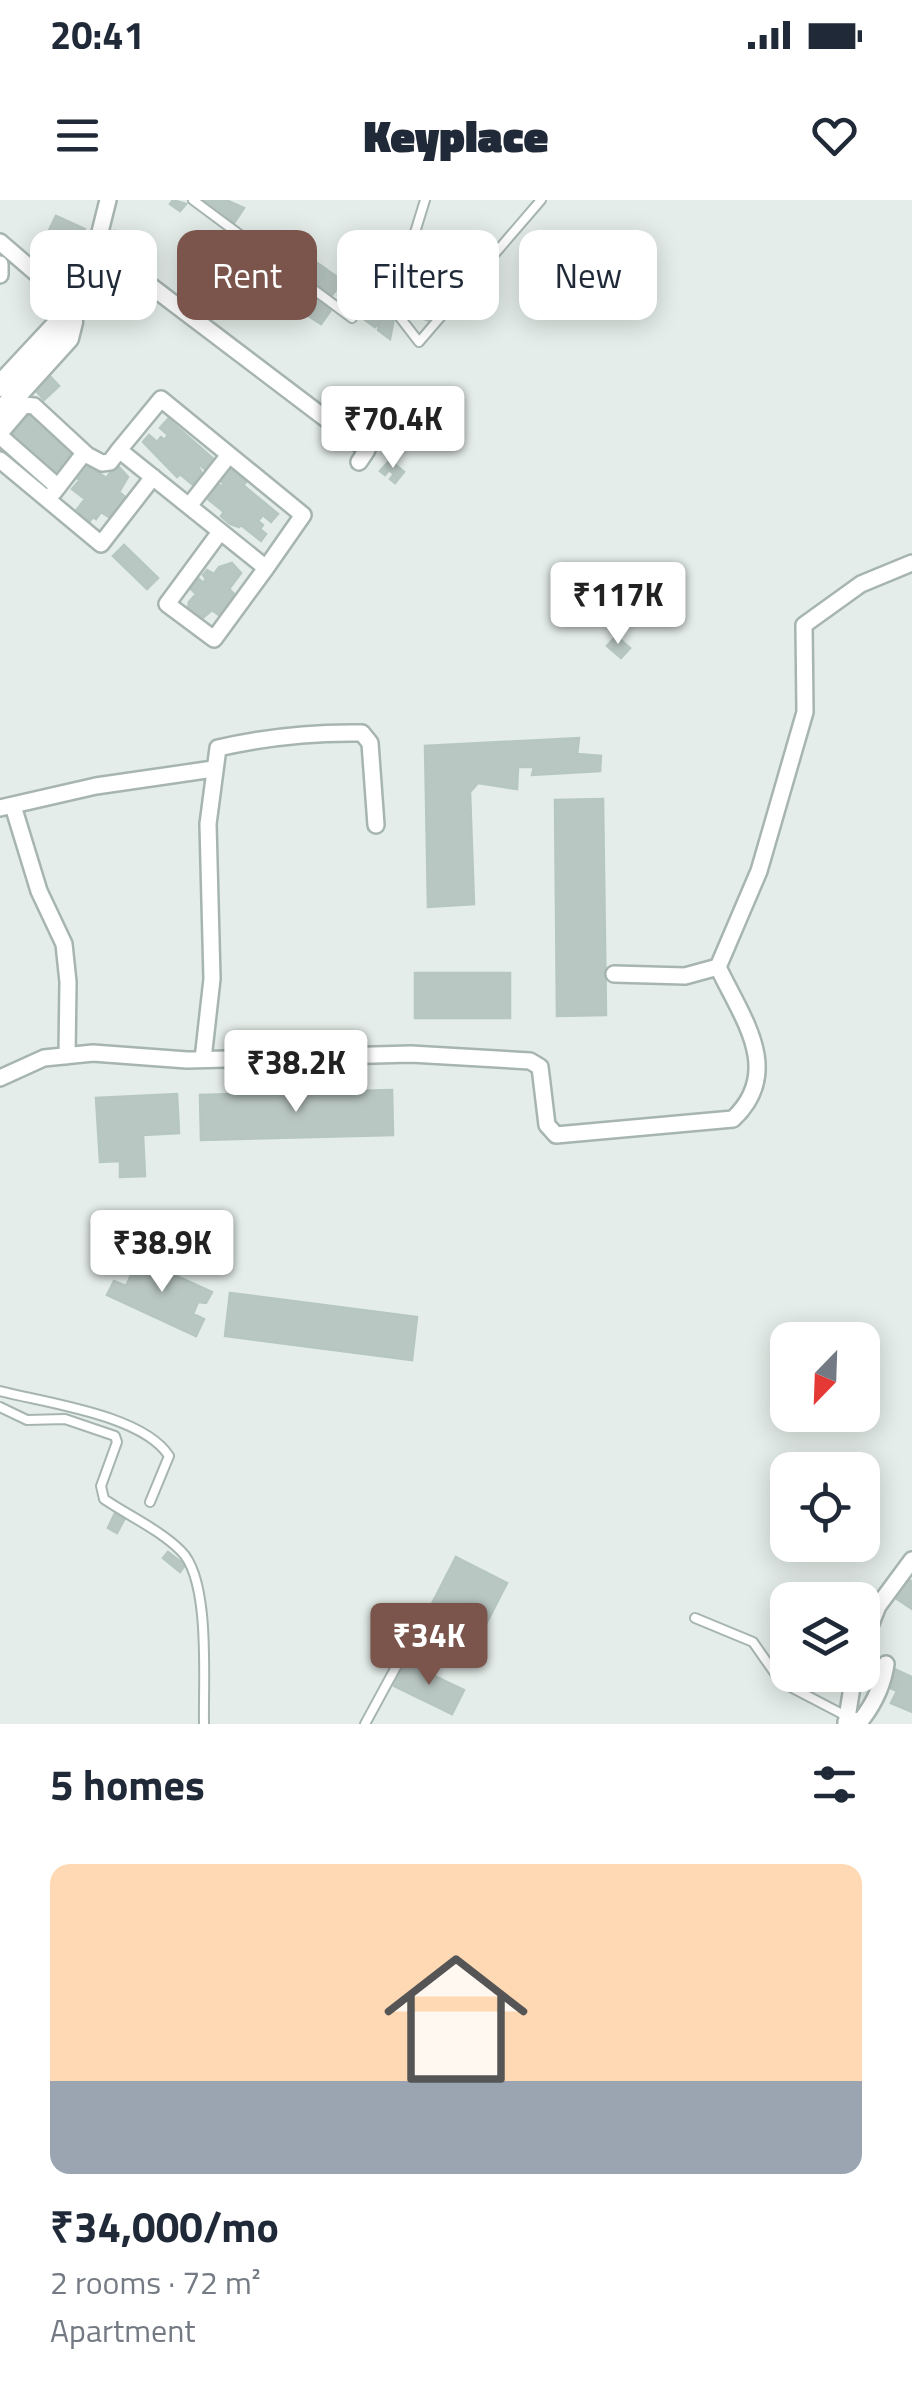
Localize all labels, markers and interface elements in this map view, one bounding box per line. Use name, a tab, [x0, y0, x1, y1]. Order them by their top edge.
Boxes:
text: 20:41	[50, 6, 145, 64]
text: Keyplace	[364, 101, 548, 169]
icon: menu	[50, 108, 105, 163]
icon: heart	[807, 108, 862, 163]
chip: Buy	[30, 230, 157, 320]
chip: Rent	[177, 230, 317, 320]
chip: Filters	[337, 230, 499, 320]
chip: New	[519, 230, 657, 320]
pin: ₹70.4K	[312, 386, 474, 471]
text: ₹70.4K	[343, 394, 443, 442]
pin: ₹117K	[548, 562, 688, 647]
text: ₹117K	[572, 570, 664, 618]
pin: ₹38.2K	[215, 1030, 377, 1115]
text: ₹38.2K	[246, 1038, 346, 1086]
pin: ₹38.9K	[81, 1210, 243, 1295]
text: ₹38.9K	[112, 1218, 212, 1266]
north arrow	[770, 1322, 880, 1432]
map controls	[770, 1322, 880, 1692]
button: locate	[770, 1452, 880, 1562]
button: layers	[770, 1582, 880, 1692]
pin: ₹34K	[370, 1603, 488, 1688]
text: ₹34K	[392, 1611, 466, 1659]
text: 5 homes	[50, 1752, 205, 1816]
icon: filters	[807, 1757, 862, 1812]
icon: home	[366, 1929, 546, 2109]
text: ₹34,000/mo	[50, 2194, 279, 2258]
text: 2 rooms · 72 m²	[50, 2258, 261, 2306]
text: Apartment	[50, 2306, 196, 2354]

